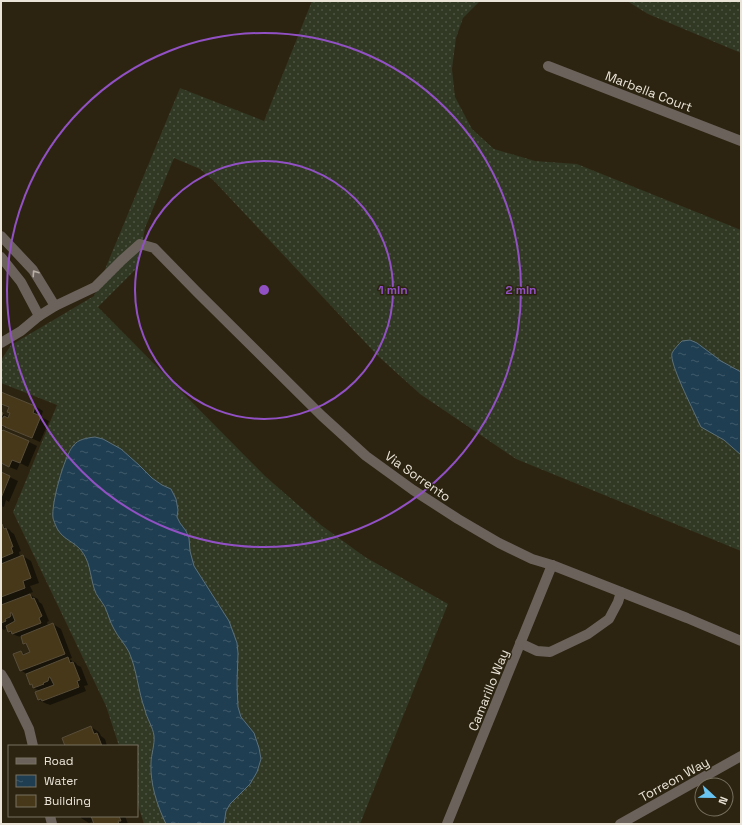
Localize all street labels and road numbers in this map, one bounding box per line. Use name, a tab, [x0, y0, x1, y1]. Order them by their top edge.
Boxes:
street label: Marbella Court	[603, 67, 695, 116]
street label: Via Sorrento	[381, 447, 454, 505]
street label: Camarillo Way	[464, 647, 513, 734]
street label: Torreon Way	[636, 753, 712, 806]

